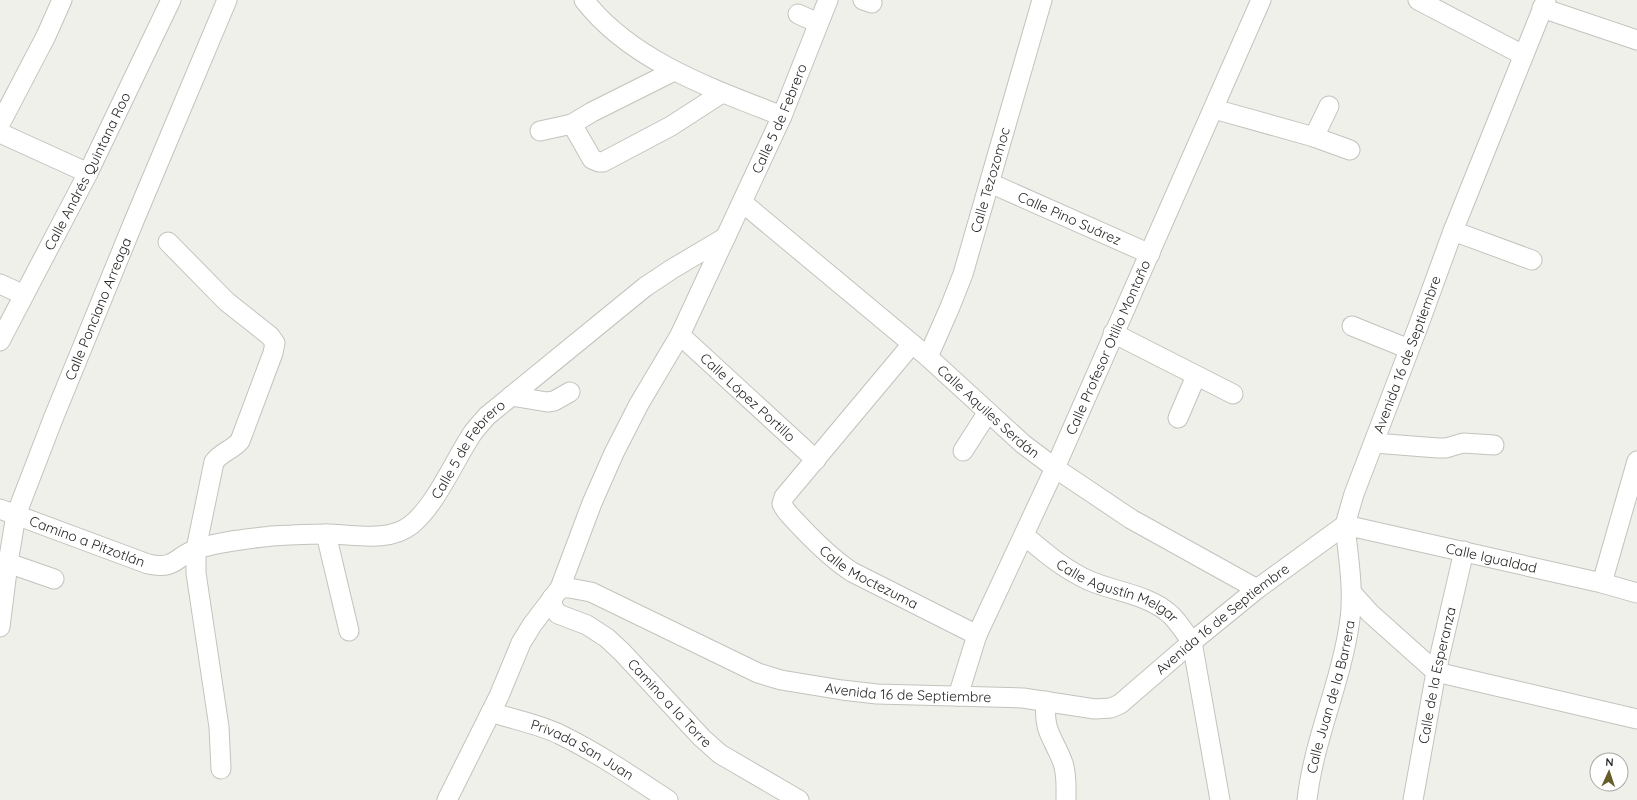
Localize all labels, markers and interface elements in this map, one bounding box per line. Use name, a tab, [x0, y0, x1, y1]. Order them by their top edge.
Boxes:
street label: Calle 5 de Febrero	[747, 61, 811, 176]
street label: Calle Andrés Quintana Roo	[40, 89, 134, 253]
street label: Calle Tezozomoc	[966, 125, 1014, 235]
street label: Calle Pino Suárez	[1015, 187, 1124, 249]
street label: Calle Ponciano Arreaga	[61, 235, 135, 383]
street label: Calle Profesor Otilio Montaño	[1062, 257, 1154, 438]
street label: Avenida 16 de Septiembre	[1369, 273, 1445, 436]
street label: Calle López Portillo	[696, 349, 799, 446]
street label: Calle Aquiles Serdán	[933, 361, 1043, 462]
street label: Calle 5 de Febrero	[427, 396, 509, 503]
street label: Camino a Pitzotlán	[27, 512, 147, 571]
street label: Calle Igualdad	[1444, 539, 1539, 577]
street label: Calle Moctezuma	[816, 541, 921, 613]
street label: Calle Agustín Melgar	[1053, 555, 1183, 627]
street label: Avenida 16 de Septiembre	[1152, 559, 1293, 678]
street label: Calle de la Esperanza	[1414, 605, 1460, 745]
street label: Calle Juan de la Barrera	[1302, 619, 1359, 775]
street label: Camino a la Torre	[624, 655, 716, 752]
street label: Avenida 16 de Septiembre	[824, 678, 992, 706]
street label: Privada San Juan	[529, 715, 637, 784]
north arrow	[1589, 752, 1629, 792]
text: N	[1605, 755, 1614, 769]

